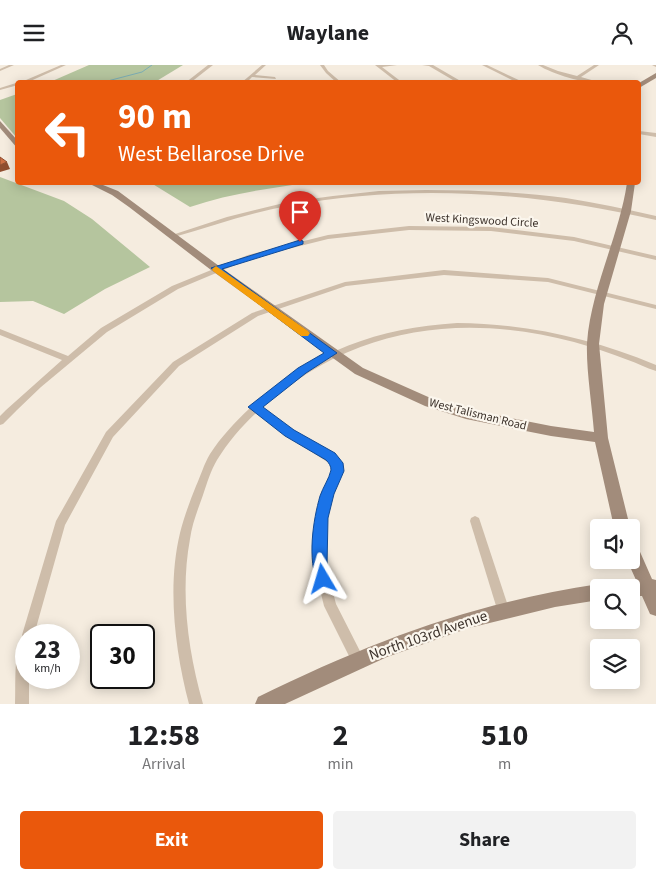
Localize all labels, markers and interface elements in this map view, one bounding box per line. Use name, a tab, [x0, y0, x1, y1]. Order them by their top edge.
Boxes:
text: Waylane	[287, 17, 369, 49]
icon: menu	[20, 19, 48, 47]
icon: person	[608, 19, 636, 47]
text: 90 m	[118, 92, 192, 142]
icon: left	[35, 100, 100, 165]
text: West Bellarose Drive	[118, 138, 304, 170]
pin	[279, 191, 321, 242]
icon: arrive	[286, 198, 314, 226]
street label: West Kingswood Circle	[425, 209, 539, 232]
street label: West Talisman Road	[427, 394, 528, 435]
map controls	[590, 519, 640, 689]
button: sound	[590, 519, 640, 569]
position arrow	[296, 552, 348, 604]
button: search	[590, 579, 640, 629]
street label: North 103rd Avenue	[366, 605, 490, 666]
speed limit sign: 30	[90, 624, 155, 689]
text: 23	[34, 632, 61, 668]
button: layers	[590, 639, 640, 689]
text: km/h	[34, 660, 61, 677]
text: 12:58	[128, 714, 200, 757]
text: 2	[332, 714, 348, 757]
text: 510	[481, 714, 528, 757]
text: Arrival	[142, 753, 185, 775]
text: min	[327, 753, 353, 775]
text: m	[498, 753, 511, 775]
button: Exit	[20, 811, 323, 869]
button: Share	[333, 811, 636, 869]

